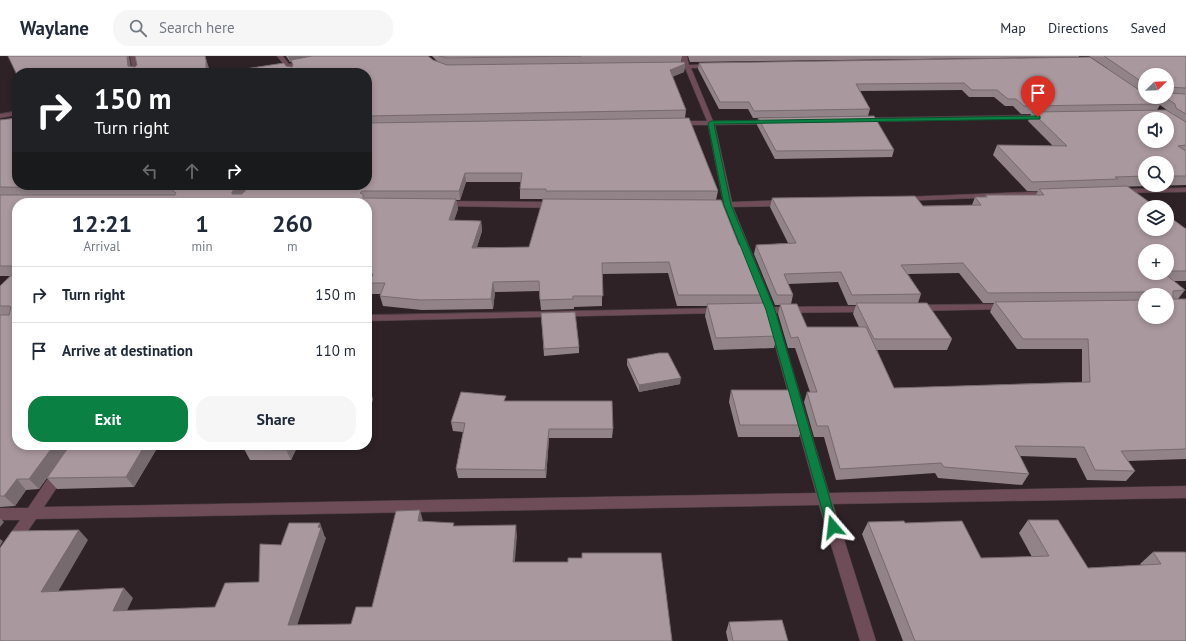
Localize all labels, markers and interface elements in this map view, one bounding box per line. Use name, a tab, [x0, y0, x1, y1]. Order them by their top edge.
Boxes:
search box	[113, 10, 393, 46]
text: Waylane	[20, 16, 89, 40]
icon: search	[127, 17, 149, 39]
text: Search here	[159, 18, 235, 37]
text: Map	[1000, 19, 1026, 37]
text: Directions	[1048, 19, 1108, 37]
text: Saved	[1130, 19, 1166, 37]
north arrow	[1138, 68, 1174, 104]
map controls	[1138, 68, 1174, 324]
pin	[1021, 76, 1055, 117]
text: 150 m	[94, 80, 171, 117]
icon: arrive	[1027, 82, 1049, 104]
icon: right	[28, 84, 80, 136]
button: sound	[1138, 112, 1174, 148]
text: Turn right	[94, 116, 169, 139]
button: search	[1138, 156, 1174, 192]
icon: left	[139, 160, 161, 182]
icon: ahead	[181, 160, 203, 182]
icon: right	[223, 160, 245, 182]
button: layers	[1138, 200, 1174, 236]
text: 12:21	[71, 208, 132, 239]
text: 1	[195, 208, 209, 239]
text: 260	[272, 208, 313, 239]
text: Arrival	[84, 238, 120, 255]
text: min	[191, 238, 213, 255]
text: m	[287, 238, 298, 255]
button: +	[1138, 244, 1174, 280]
icon: right	[28, 284, 50, 306]
text: Turn right	[62, 285, 125, 304]
text: 150 m	[315, 285, 356, 304]
button: −	[1138, 288, 1174, 324]
icon: arrive	[28, 340, 50, 362]
text: Arrive at destination	[62, 341, 193, 360]
text: 110 m	[315, 341, 356, 360]
button: Exit	[28, 396, 188, 442]
button: Share	[196, 396, 356, 442]
position arrow	[812, 506, 854, 548]

